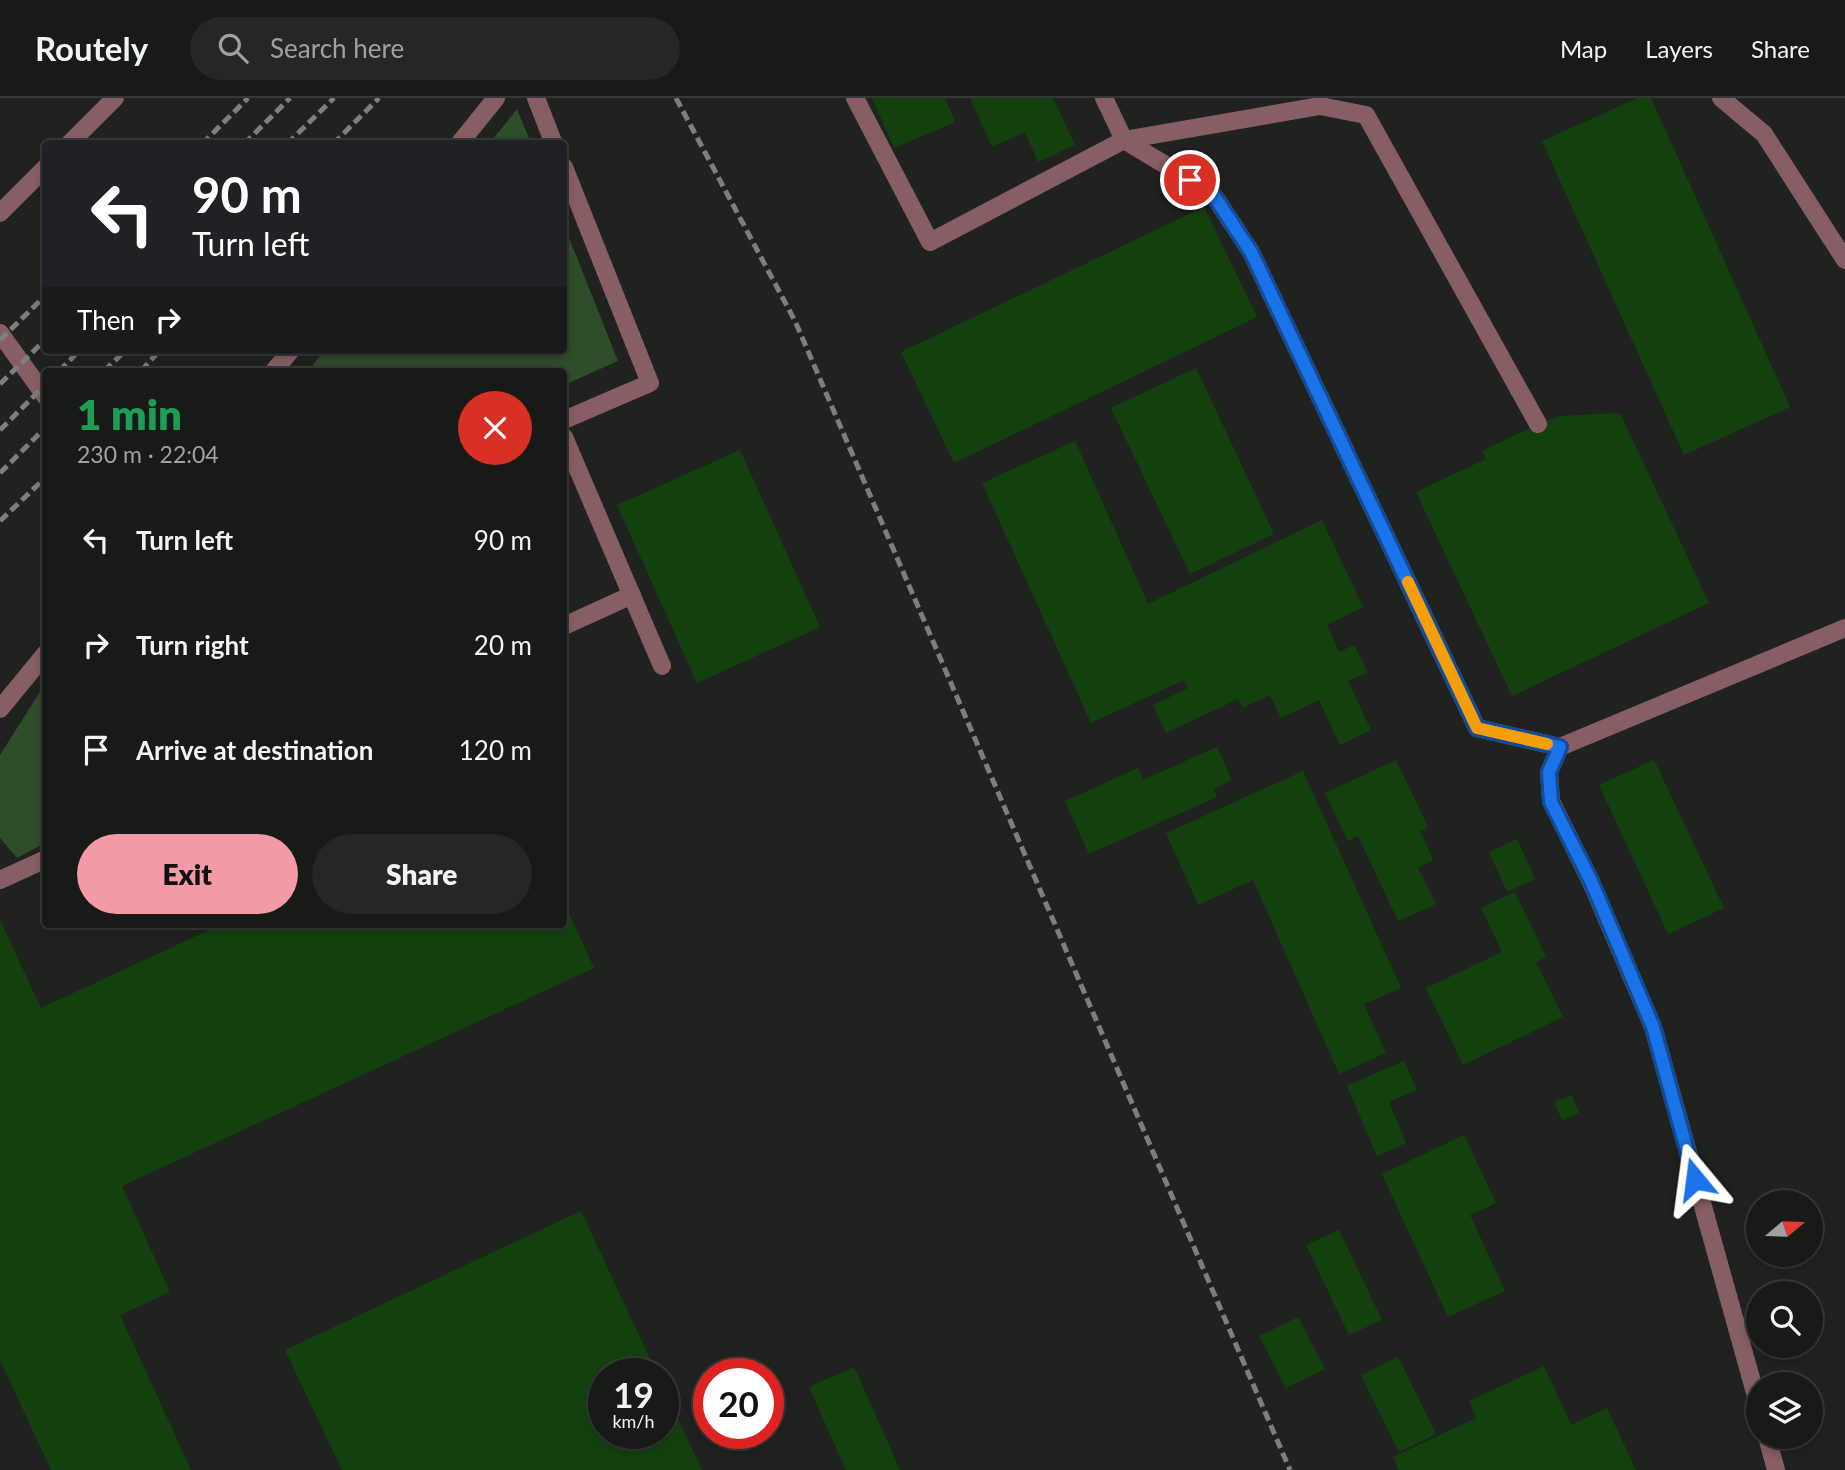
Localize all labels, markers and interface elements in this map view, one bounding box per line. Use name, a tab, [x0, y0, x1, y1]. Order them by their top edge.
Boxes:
search box	[190, 17, 680, 80]
text: Routely	[35, 28, 148, 68]
icon: search	[214, 29, 252, 67]
text: Search here	[270, 32, 404, 64]
text: Map	[1560, 34, 1607, 63]
text: Layers	[1645, 34, 1713, 63]
text: Share	[1751, 34, 1810, 63]
pin	[1160, 150, 1220, 210]
icon: arrive	[1171, 161, 1209, 199]
text: 90 m	[192, 165, 302, 223]
icon: left	[77, 168, 168, 259]
text: Turn left	[192, 224, 309, 263]
icon: right	[149, 301, 187, 339]
text: Then	[77, 304, 135, 336]
text: 1 min	[77, 389, 182, 439]
button: close	[458, 391, 532, 465]
text: 230 m · 22:04	[77, 440, 219, 468]
icon: left	[77, 521, 115, 559]
text: Turn left	[136, 524, 233, 556]
text: 90 m	[474, 524, 532, 556]
icon: right	[77, 626, 115, 664]
text: Turn right	[136, 629, 249, 661]
text: 20 m	[474, 629, 532, 661]
icon: arrive	[77, 731, 115, 769]
text: Arrive at destination	[136, 734, 373, 766]
text: 120 m	[459, 734, 532, 766]
button: Exit	[77, 834, 298, 914]
button: Share	[312, 834, 532, 914]
position arrow	[1658, 1142, 1732, 1216]
north arrow	[1746, 1190, 1824, 1267]
map controls	[1746, 1190, 1823, 1449]
button: search	[1746, 1281, 1823, 1358]
speed limit sign: 20	[693, 1358, 784, 1449]
button: layers	[1746, 1372, 1823, 1449]
text: 19	[613, 1373, 654, 1415]
text: km/h	[612, 1410, 655, 1432]

